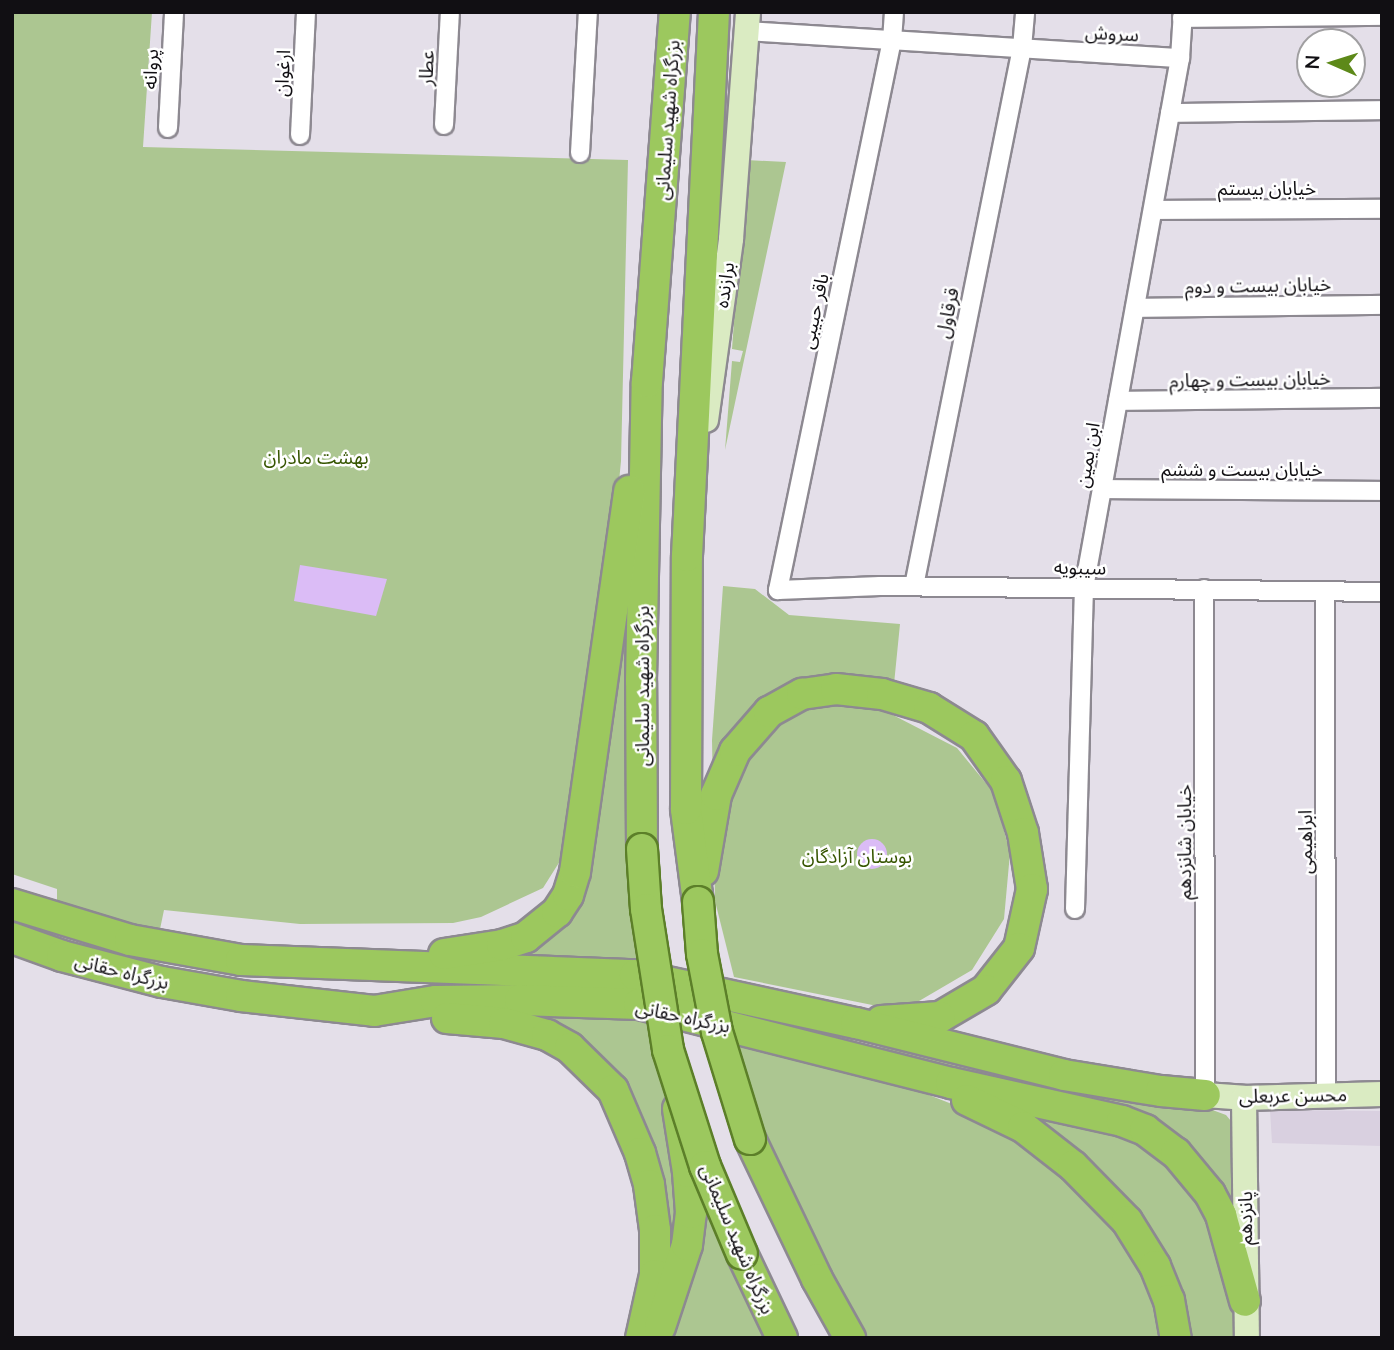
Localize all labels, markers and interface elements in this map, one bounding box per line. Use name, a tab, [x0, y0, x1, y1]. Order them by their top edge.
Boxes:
street label: سروش	[1084, 20, 1140, 46]
north arrow	[1296, 28, 1366, 98]
street label: بزرگراه شهید سلیمانی	[650, 39, 684, 201]
street label: پروانه	[138, 48, 162, 90]
street label: ارغوان	[269, 49, 295, 97]
street label: عطار	[414, 50, 438, 86]
text: N	[1300, 54, 1323, 70]
street label: خیابان بیستم	[1218, 177, 1316, 199]
street label: برازنده	[710, 261, 738, 309]
street label: باقر حبیبی	[795, 271, 833, 351]
street label: خیابان بیست و دوم	[1185, 272, 1331, 298]
street label: قرقاول	[931, 286, 963, 340]
street label: خیابان بیست و چهارم	[1169, 366, 1331, 392]
street label: ابن یمین	[1070, 421, 1104, 489]
park label: بهشت مادران	[263, 446, 369, 468]
street label: خیابان بیست و ششم	[1161, 458, 1323, 480]
street label: سیبویه	[1054, 555, 1106, 579]
street label: بزرگراه شهید سلیمانی	[631, 606, 653, 766]
street label: خیابان شانزدهم	[1173, 784, 1195, 900]
street label: ابراهیمی	[1294, 810, 1316, 874]
park label: بوستان آزادگان	[802, 845, 912, 867]
street label: بزرگراه حقانی	[73, 948, 171, 994]
street label: بزرگراه حقانی	[634, 995, 732, 1037]
street label: محسن عربعلی	[1239, 1083, 1347, 1107]
street label: بزرگراه شهید سلیمانی	[696, 1161, 780, 1317]
street label: پانزدهم	[1234, 1191, 1256, 1245]

